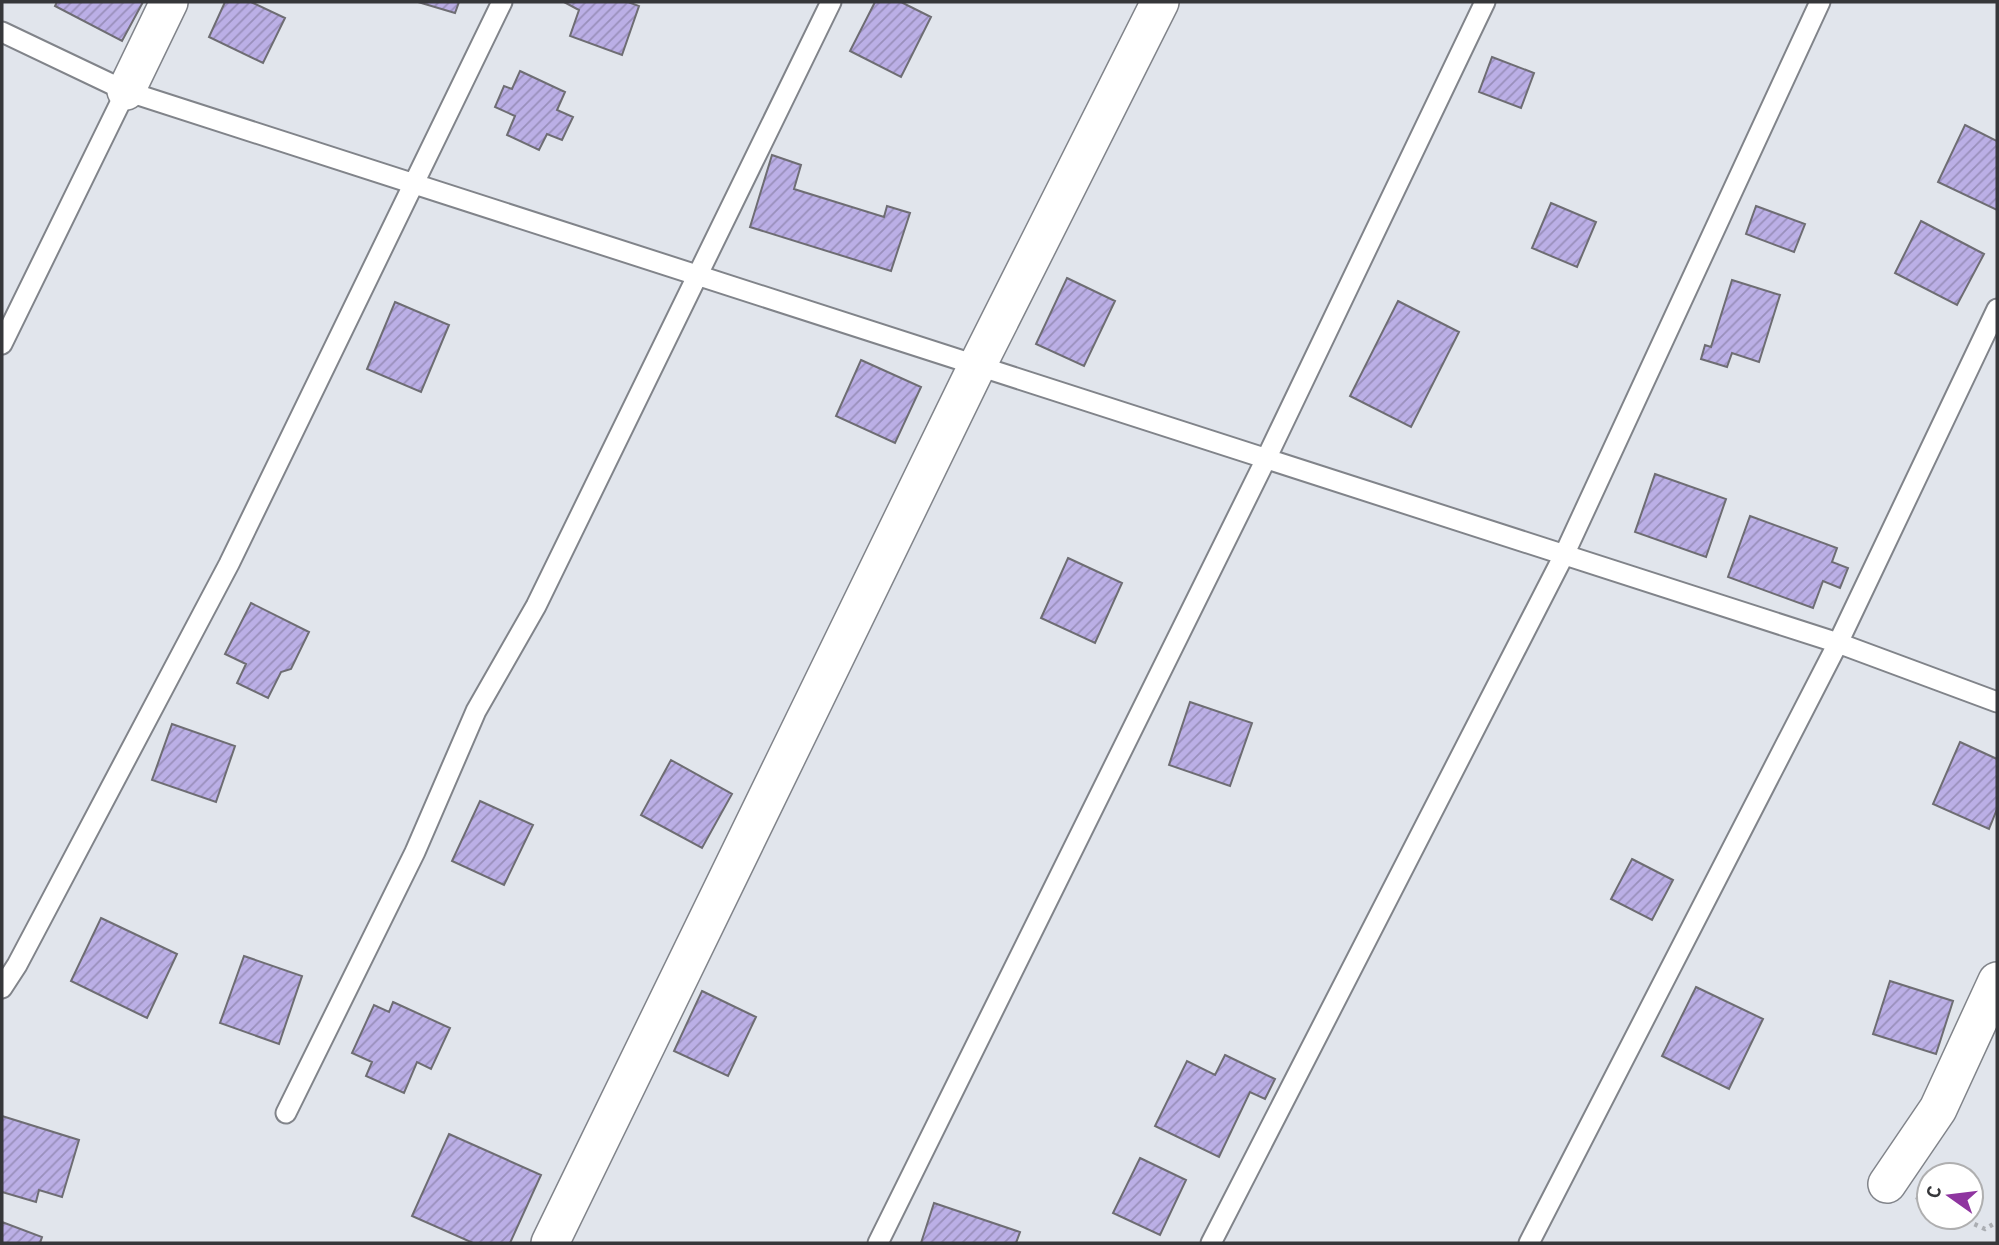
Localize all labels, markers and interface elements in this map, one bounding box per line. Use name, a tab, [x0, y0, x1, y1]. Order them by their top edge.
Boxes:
north arrow	[1915, 1161, 1985, 1231]
text: С	[1922, 1184, 1949, 1201]

